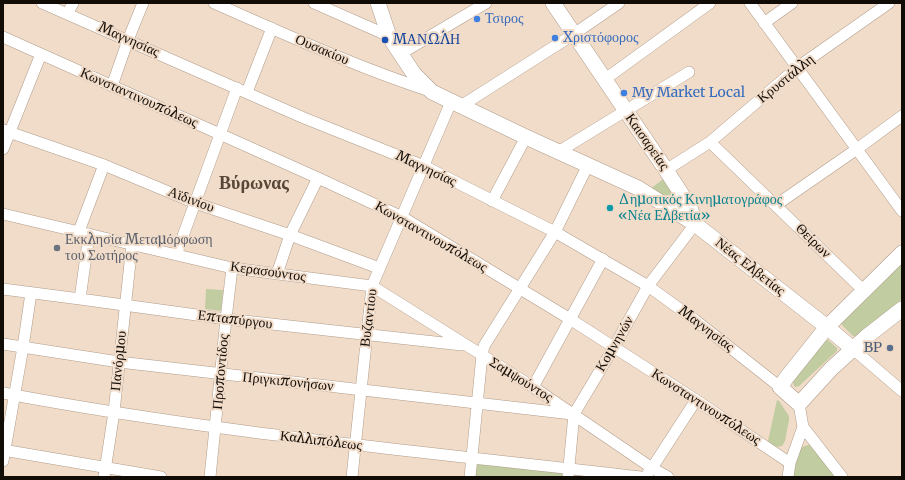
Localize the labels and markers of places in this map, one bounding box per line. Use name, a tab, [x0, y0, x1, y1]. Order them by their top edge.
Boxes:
place label: Τσιρος	[485, 11, 523, 27]
marker: Τσιρος	[472, 14, 482, 24]
place label: Χριστόφορος	[563, 30, 639, 46]
place label: ΜΑΝΏΛΗ	[393, 32, 460, 48]
marker: Χριστόφορος	[550, 33, 560, 43]
marker: ΜΑΝΏΛΗ	[380, 35, 390, 45]
place label: My Market Local	[632, 85, 745, 101]
marker: My Market Local	[619, 88, 629, 98]
place label: Δημοτικός Κινηματογράφος «Νέα Ελβετία»	[618, 192, 782, 224]
marker: Δημοτικός Κινηματογράφος «Νέα Ελβετία»	[605, 203, 615, 213]
place label: Εκκλησία Μεταμόρφωση του Σωτήρος	[65, 232, 213, 264]
marker: Εκκλησία Μεταμόρφωση του Σωτήρος	[52, 243, 62, 253]
place label: BP	[864, 340, 882, 356]
marker: BP	[885, 343, 895, 353]

